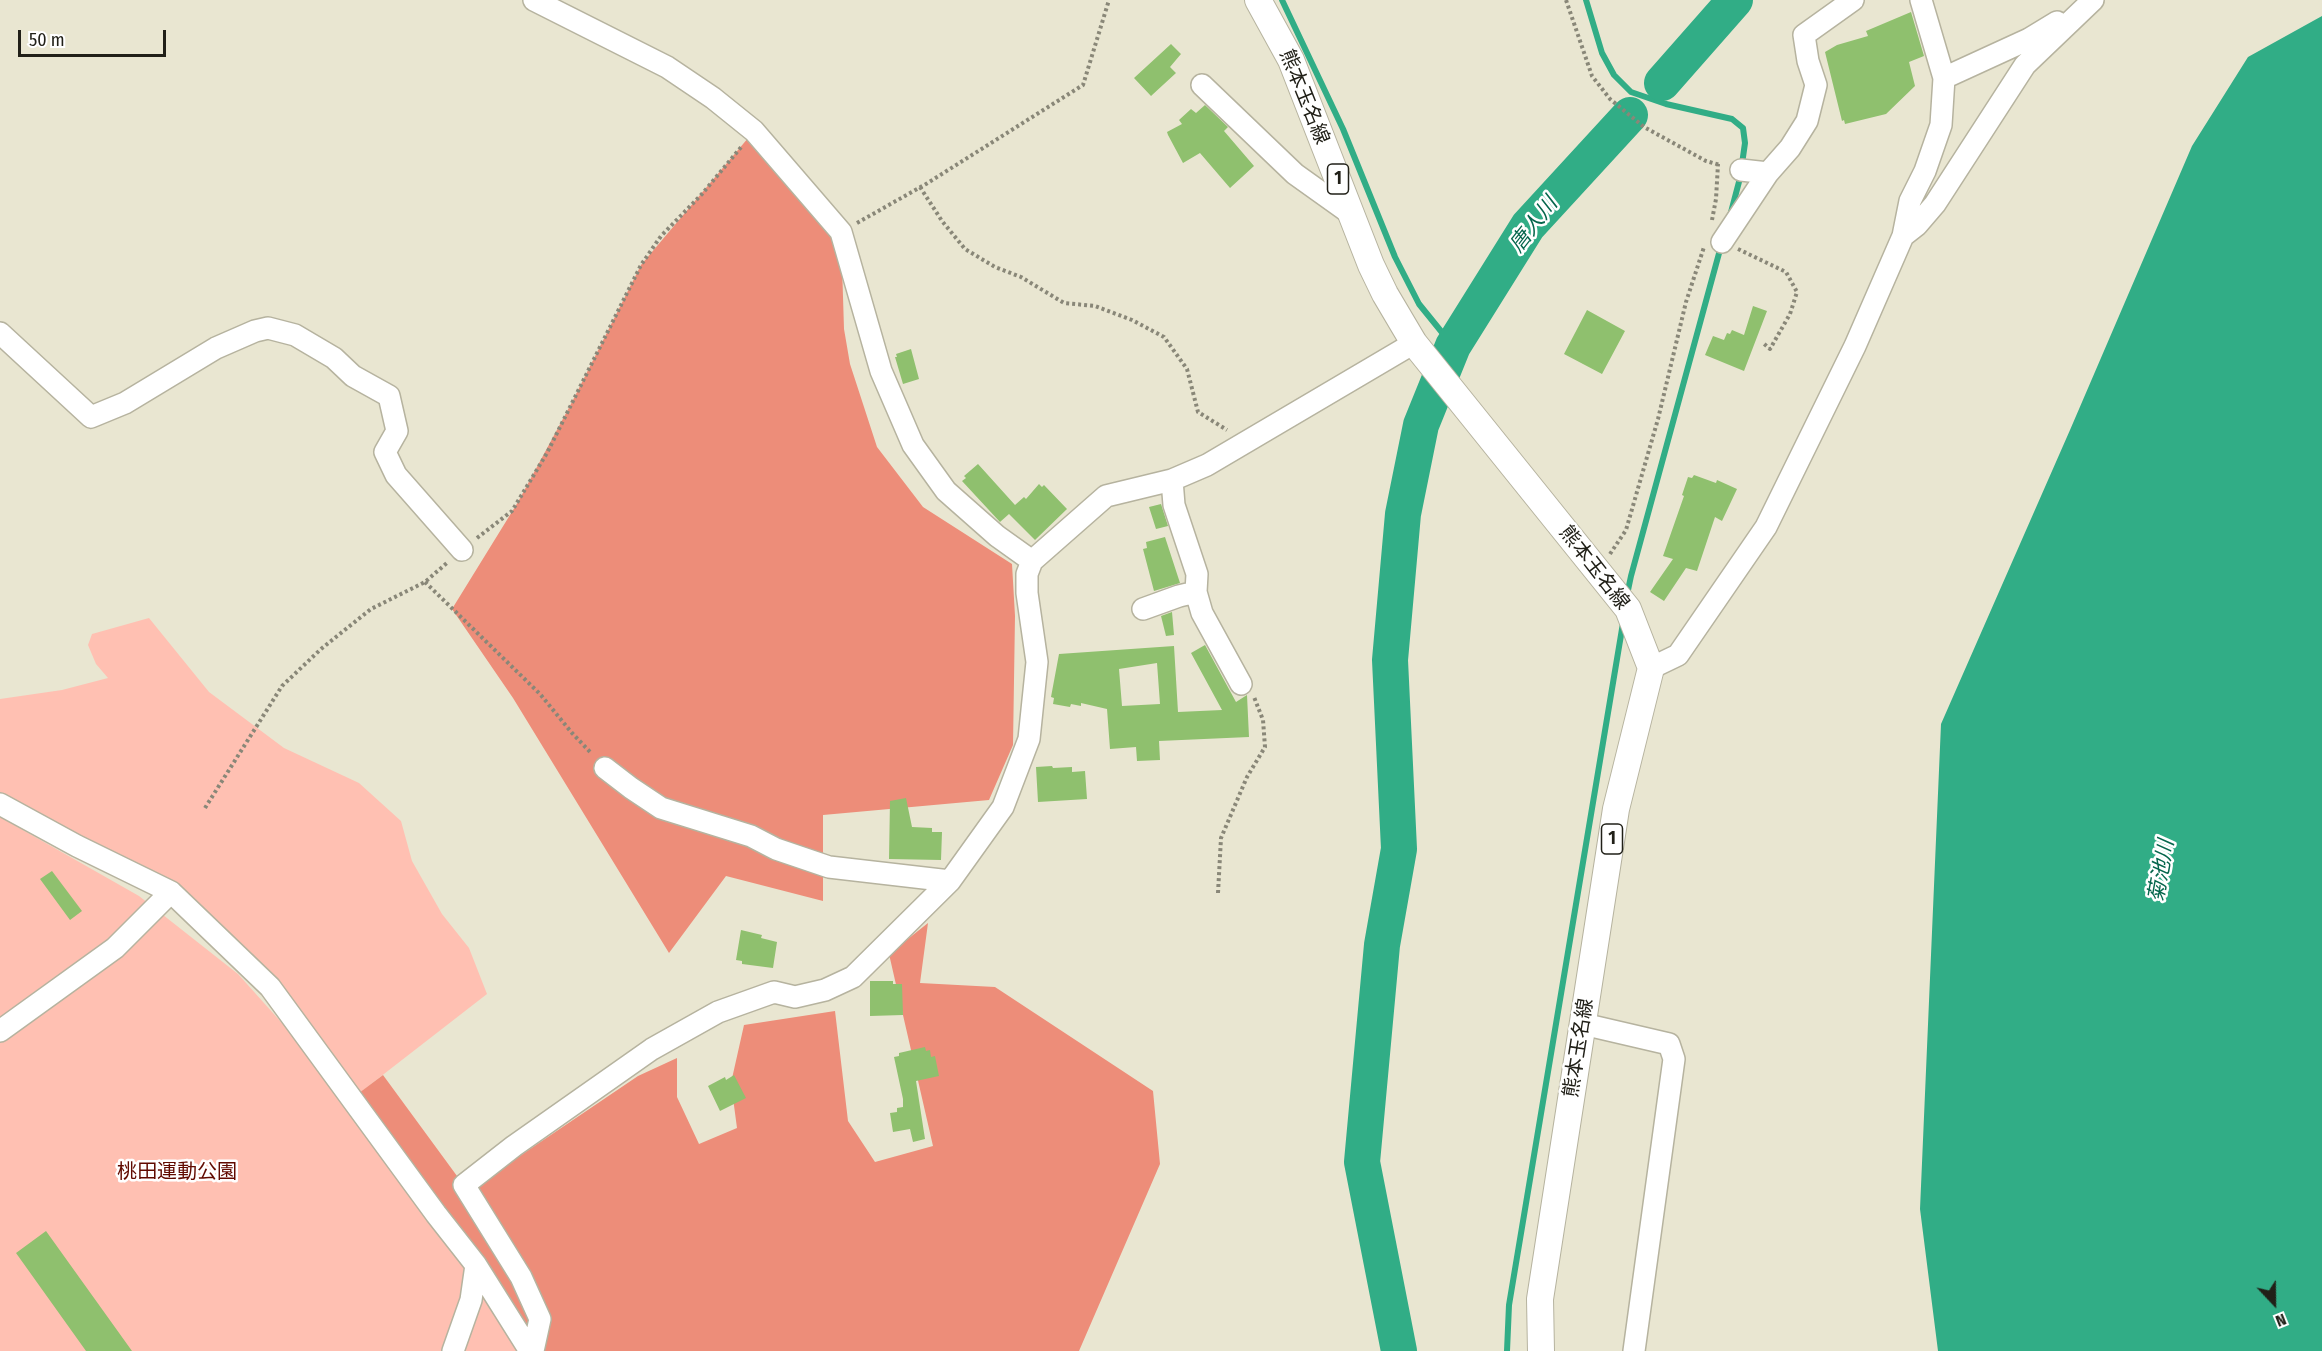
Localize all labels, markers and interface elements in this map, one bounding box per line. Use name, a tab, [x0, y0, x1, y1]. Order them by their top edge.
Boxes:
scale bar	[21, 18, 170, 56]
text: 50 m	[29, 29, 65, 51]
street label: 熊本玉名線	[1274, 46, 1334, 148]
road number: 1	[1328, 164, 1348, 194]
water label: 唐人川	[1505, 192, 1563, 258]
street label: 熊本玉名線	[1554, 521, 1634, 615]
road number: 1	[1602, 824, 1622, 854]
water label: 菊池川	[2144, 838, 2180, 904]
street label: 熊本玉名線	[1559, 997, 1599, 1099]
park label: 桃田運動公園	[117, 1160, 237, 1184]
north arrow	[2244, 1273, 2304, 1333]
text: N	[2273, 1310, 2289, 1331]

